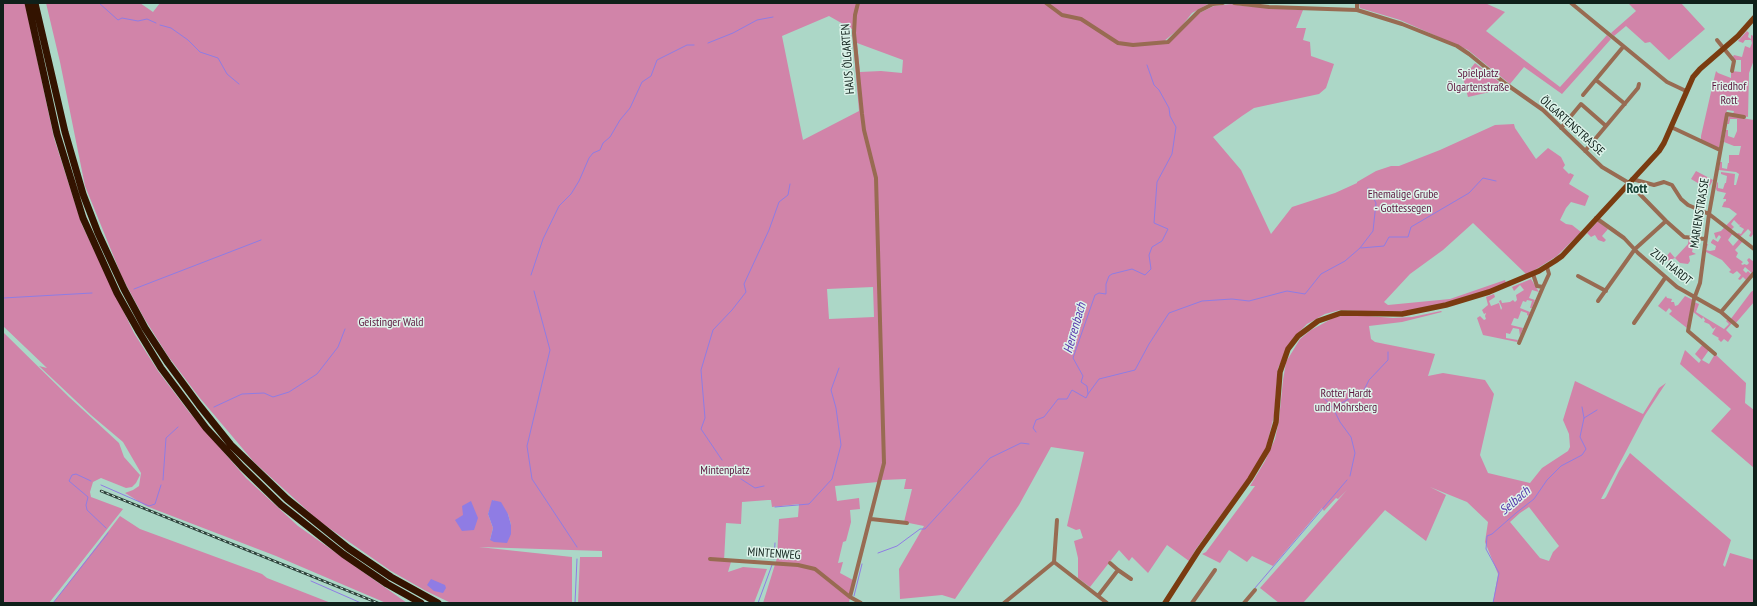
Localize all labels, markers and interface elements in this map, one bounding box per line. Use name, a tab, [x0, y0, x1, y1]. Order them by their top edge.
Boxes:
street label: HAUS ÖLGARTEN	[838, 23, 858, 95]
park label: Spielplatz Ölgartenstraße	[1447, 67, 1509, 95]
park label: Friedhof Rott	[1712, 80, 1746, 108]
street label: ÖLGARTENSTRASSE	[1537, 93, 1607, 159]
street label: MARIENSTRASSE	[1687, 177, 1713, 249]
district label: Rott	[1627, 181, 1647, 197]
park label: Ehemalige Grube - Gottessegen	[1368, 188, 1438, 216]
street label: ZUR HARDT	[1647, 246, 1695, 288]
water label: Herrenbach	[1060, 301, 1090, 355]
park label: Geistinger Wald	[358, 316, 424, 330]
park label: Rotter Hardt und Mohrsberg	[1315, 387, 1377, 415]
park label: Mintenplatz	[700, 464, 750, 478]
water label: Selbach	[1497, 484, 1533, 518]
street label: MINTENWEG	[747, 545, 801, 563]

